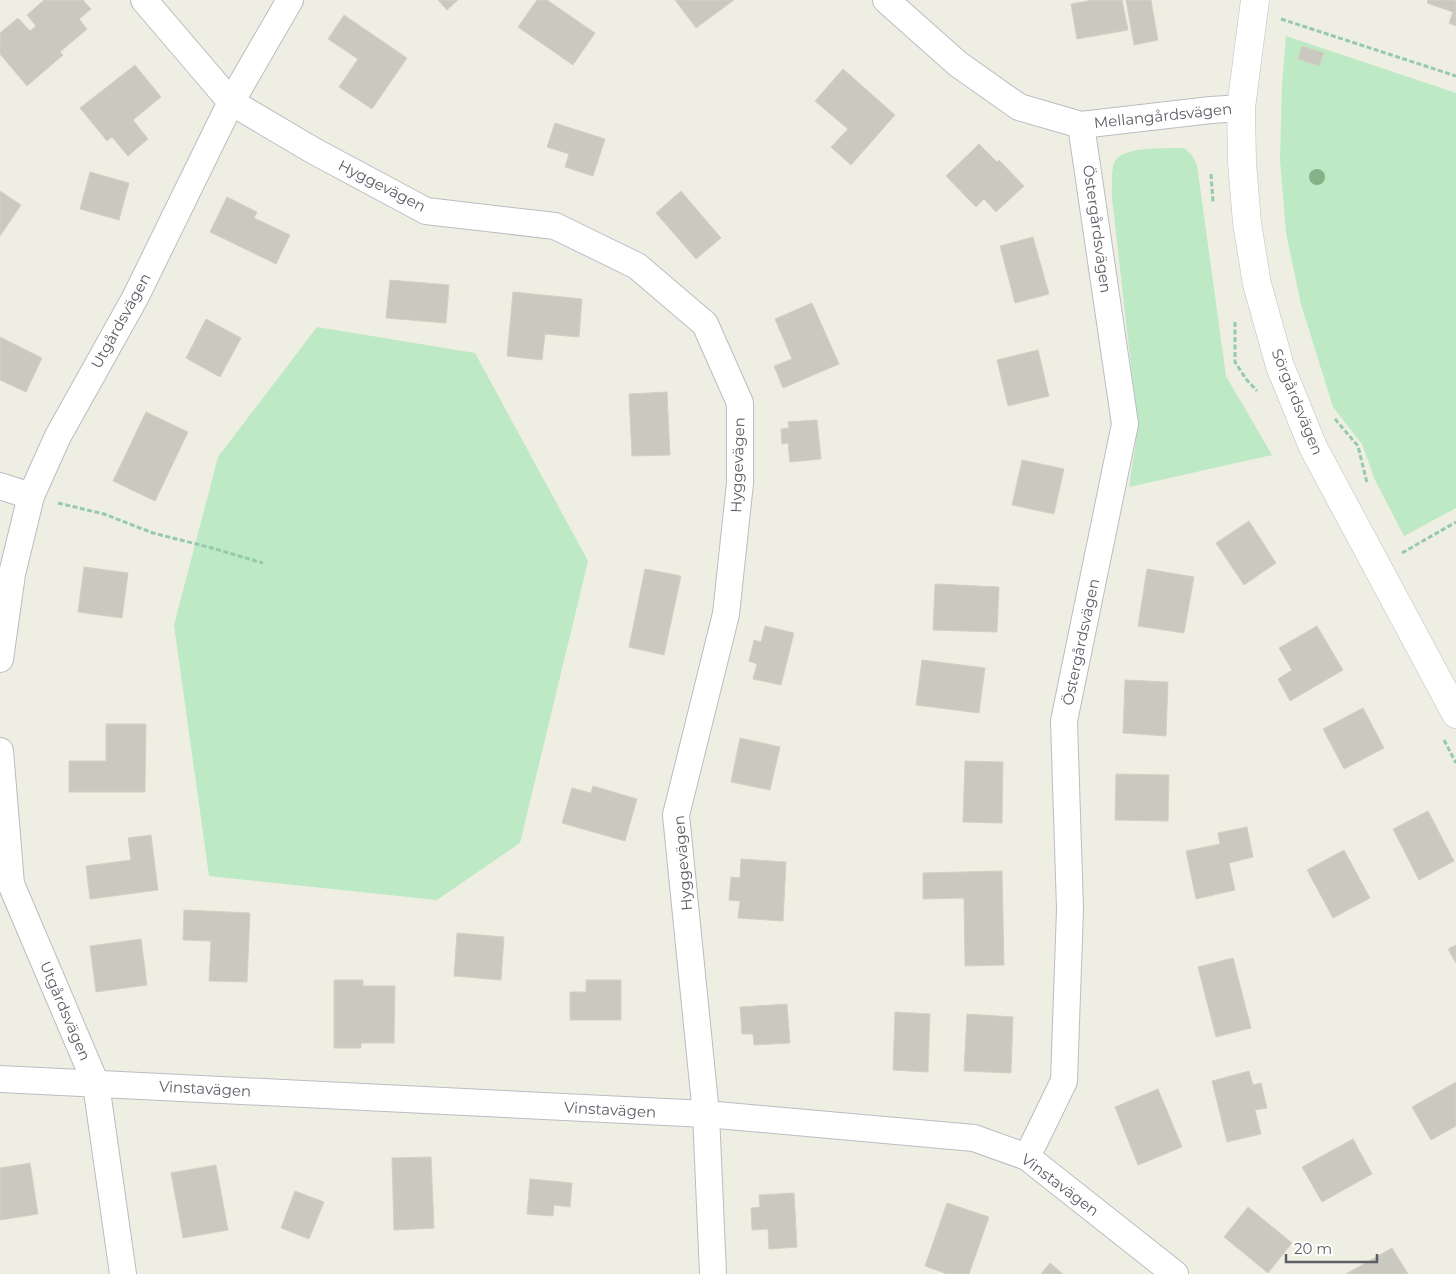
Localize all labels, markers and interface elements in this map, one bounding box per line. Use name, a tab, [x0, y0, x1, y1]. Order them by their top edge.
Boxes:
street label: Mellangårdsvägen	[1093, 99, 1233, 132]
street label: Hyggevägen	[335, 155, 429, 216]
street label: Östergårdsvägen	[1079, 164, 1116, 294]
street label: Utgårdsvägen	[87, 270, 155, 372]
street label: Sörgårdsvägen	[1268, 346, 1327, 458]
street label: Hyggevägen	[726, 417, 749, 513]
street label: Östergårdsvägen	[1058, 577, 1103, 707]
street label: Hyggevägen	[669, 815, 696, 912]
street label: Utgårdsvägen	[36, 958, 95, 1063]
street label: Vinstavägen	[158, 1077, 252, 1100]
street label: Vinstavägen	[563, 1098, 657, 1121]
street label: Vinstavägen	[1018, 1149, 1103, 1220]
scale bar	[1286, 1232, 1377, 1264]
text: 20 m	[1294, 1239, 1332, 1258]

